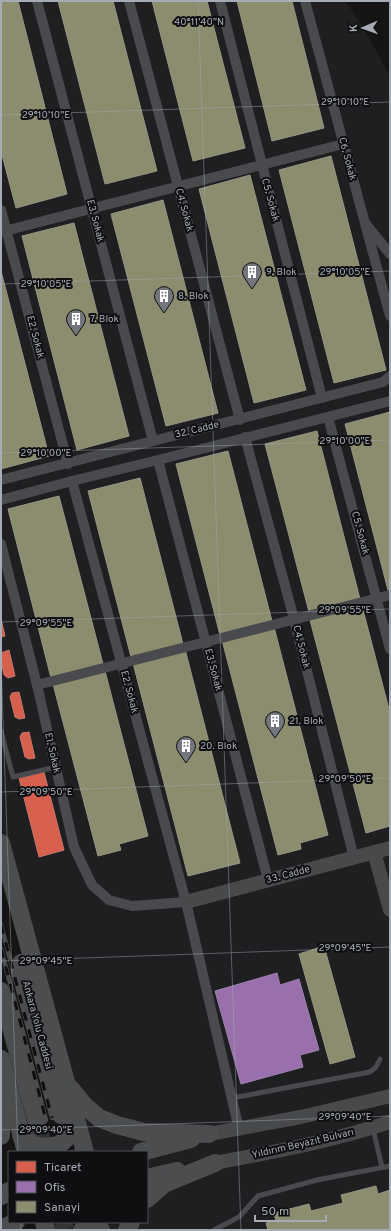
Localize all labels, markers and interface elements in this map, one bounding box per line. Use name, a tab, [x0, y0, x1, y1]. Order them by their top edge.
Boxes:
north arrow	[343, 8, 383, 48]
text: 40°11'40"N	[174, 16, 224, 29]
text: K	[347, 24, 361, 32]
text: 29°10'10"E	[321, 96, 369, 109]
text: 29°10'10"E	[22, 109, 70, 122]
street label: C6. Sokak	[335, 136, 359, 182]
street label: C5. Sokak	[258, 177, 282, 223]
street label: C4. Sokak	[172, 187, 196, 233]
street label: E3. Sokak	[83, 198, 107, 244]
building icon: 9. Blok	[241, 261, 263, 289]
place label: 9. Blok	[266, 266, 297, 279]
text: 29°10'05"E	[319, 266, 371, 279]
text: 29°10'05"E	[20, 278, 72, 291]
building icon: 8. Blok	[153, 285, 175, 313]
place label: 8. Blok	[178, 290, 209, 303]
building icon: 7. Blok	[65, 308, 87, 336]
place label: 7. Blok	[90, 313, 119, 326]
street label: E2. Sokak	[23, 314, 47, 360]
street label: 32. Cadde	[174, 418, 220, 442]
text: 29°10'00"E	[319, 435, 371, 448]
text: 29°10'00"E	[20, 447, 72, 460]
street label: C5. Sokak	[348, 510, 372, 556]
text: 29°09'55"E	[318, 604, 372, 617]
text: 29°09'55"E	[19, 617, 73, 630]
street label: C4. Sokak	[289, 624, 313, 670]
street label: E3. Sokak	[201, 647, 225, 693]
street label: E2. Sokak	[117, 669, 141, 715]
building icon: 21. Blok	[264, 710, 286, 738]
place label: 21. Blok	[289, 715, 323, 728]
street label: E1. Sokak	[41, 731, 63, 775]
building icon: 20. Blok	[175, 735, 197, 763]
place label: 20. Blok	[200, 740, 237, 753]
text: 29°09'50"E	[318, 773, 372, 786]
text: 29°09'50"E	[19, 786, 73, 799]
street label: 33. Cadde	[265, 863, 311, 887]
text: 29°09'45"E	[318, 942, 372, 955]
text: 29°09'45"E	[19, 955, 73, 968]
street label: Ankara Yolu Caddesi	[19, 979, 55, 1071]
text: 29°09'40"E	[318, 1111, 372, 1124]
text: 29°09'40"E	[19, 1124, 73, 1137]
street label: Yıldırım Beyazıt Bulvarı	[251, 1126, 355, 1162]
legend	[8, 1151, 148, 1223]
text: Ticaret	[44, 1160, 82, 1176]
text: Ofis	[44, 1180, 65, 1196]
scale bar	[255, 1197, 326, 1223]
text: Sanayi	[44, 1200, 80, 1216]
text: 50 m	[261, 1204, 289, 1220]

